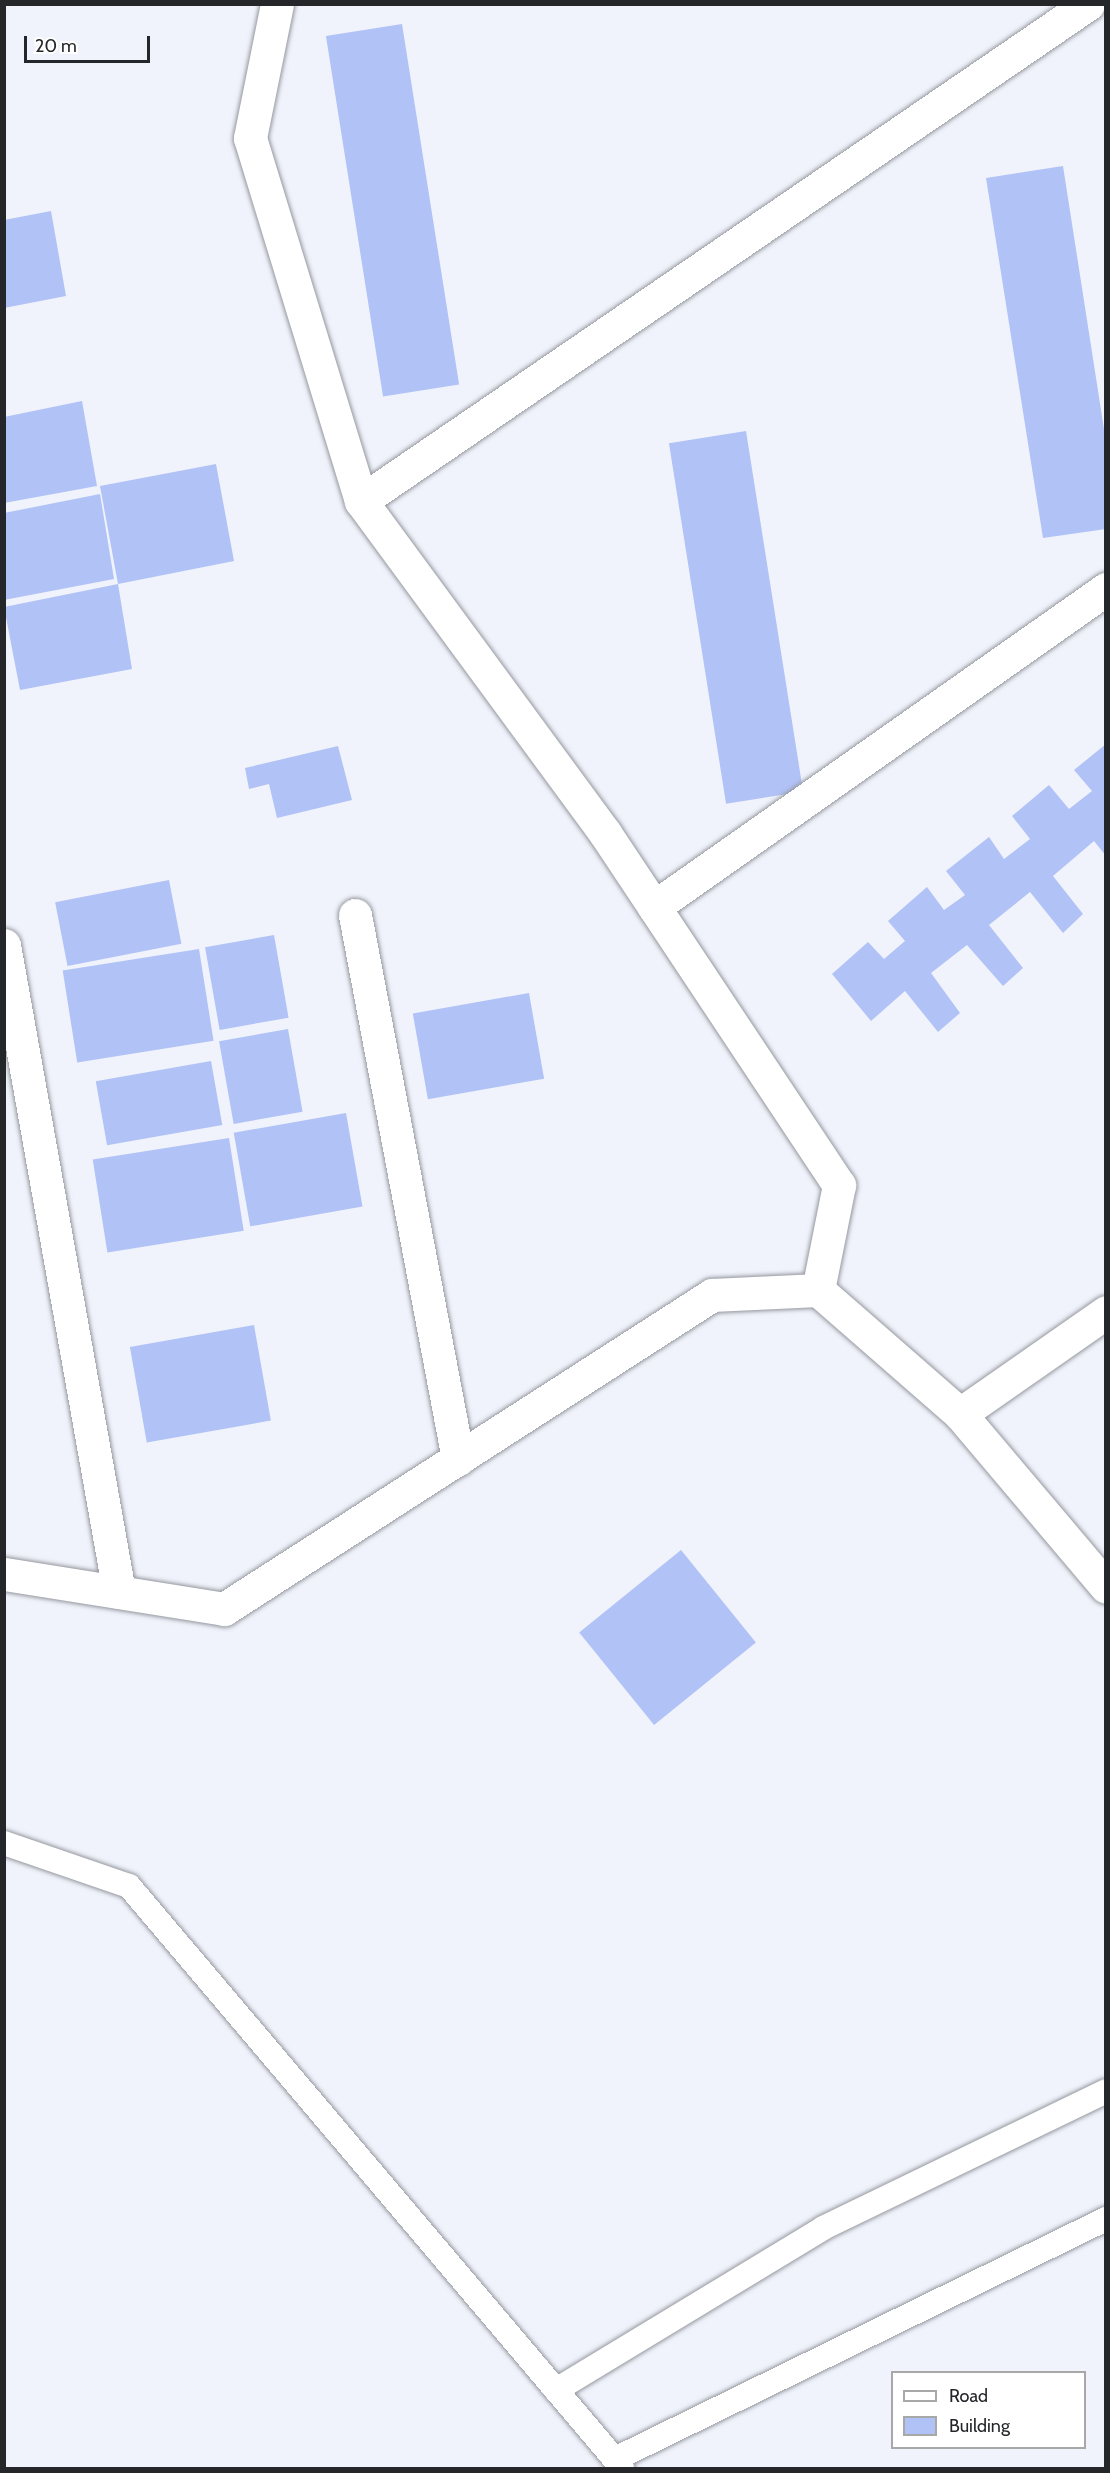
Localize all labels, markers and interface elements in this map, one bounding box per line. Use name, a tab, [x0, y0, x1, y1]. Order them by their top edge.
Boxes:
scale bar	[27, 24, 153, 62]
text: 20 m	[35, 35, 77, 57]
legend	[891, 2371, 1086, 2449]
text: Road	[949, 2385, 988, 2407]
text: Building	[949, 2415, 1010, 2437]

